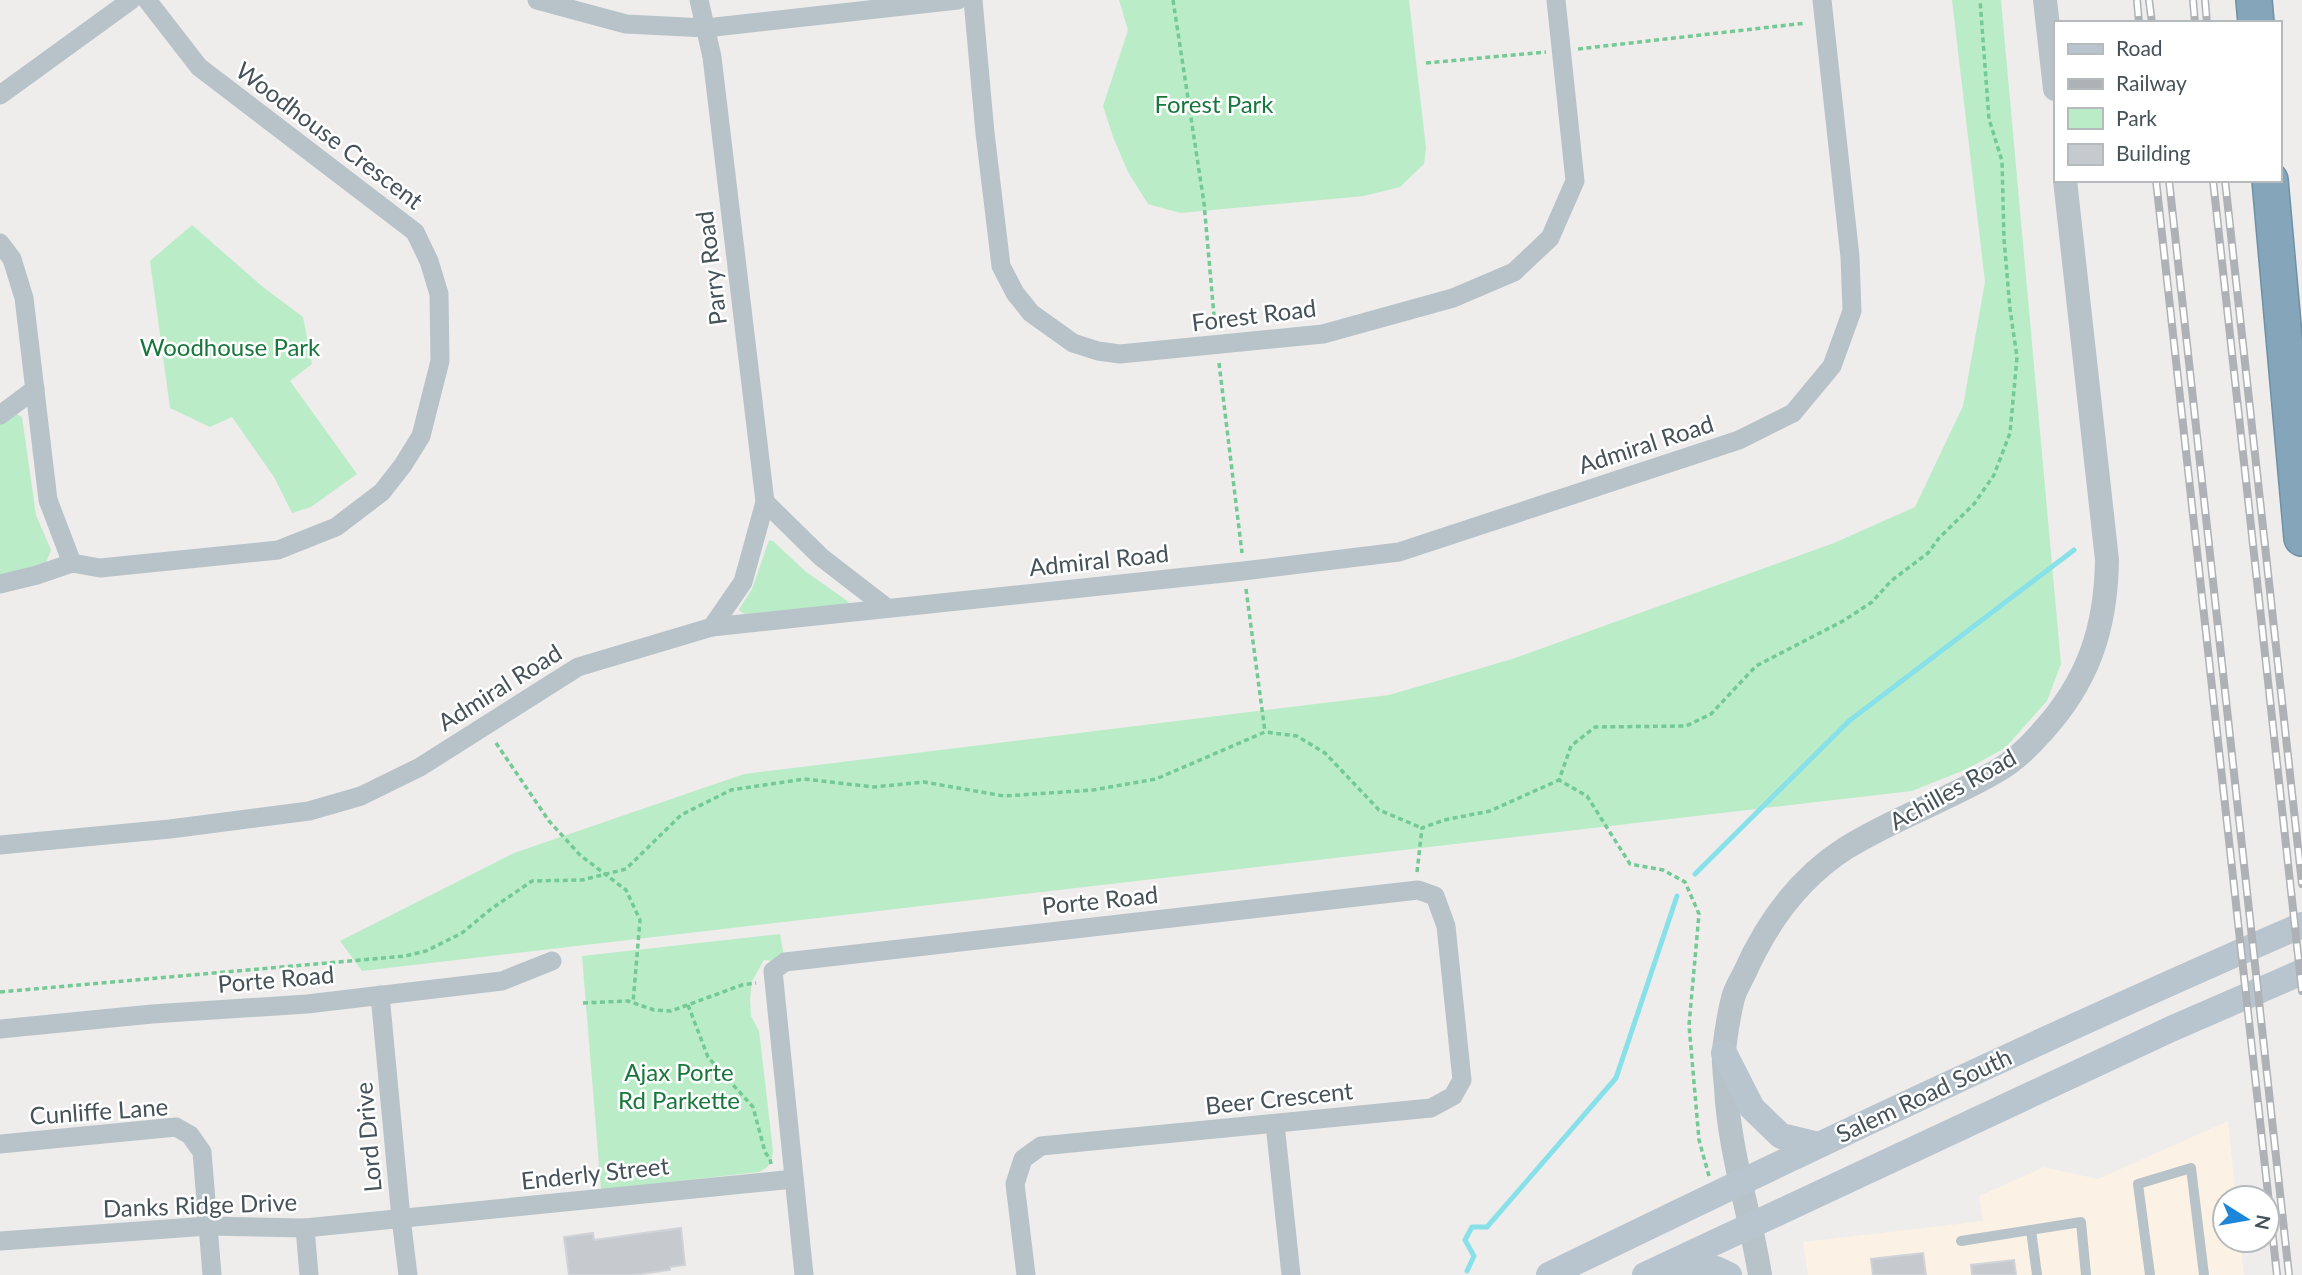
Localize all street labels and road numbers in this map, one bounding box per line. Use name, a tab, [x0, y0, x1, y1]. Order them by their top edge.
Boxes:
street label: Woodhouse Crescent	[231, 55, 429, 215]
street label: Parry Road	[689, 210, 732, 327]
street label: Forest Road	[1190, 292, 1318, 337]
street label: Admiral Road	[1574, 408, 1717, 479]
street label: Admiral Road	[1027, 538, 1170, 581]
street label: Admiral Road	[432, 637, 566, 736]
street label: Achilles Road	[1884, 742, 2021, 835]
street label: Porte Road	[1040, 879, 1159, 920]
street label: Porte Road	[216, 959, 335, 998]
street label: Salem Road South	[1831, 1041, 2016, 1148]
street label: Beer Crescent	[1204, 1075, 1354, 1120]
street label: Lord Drive	[348, 1081, 387, 1193]
street label: Cunliffe Lane	[29, 1091, 169, 1130]
street label: Enderly Street	[519, 1150, 671, 1195]
street label: Danks Ridge Drive	[102, 1187, 298, 1222]

